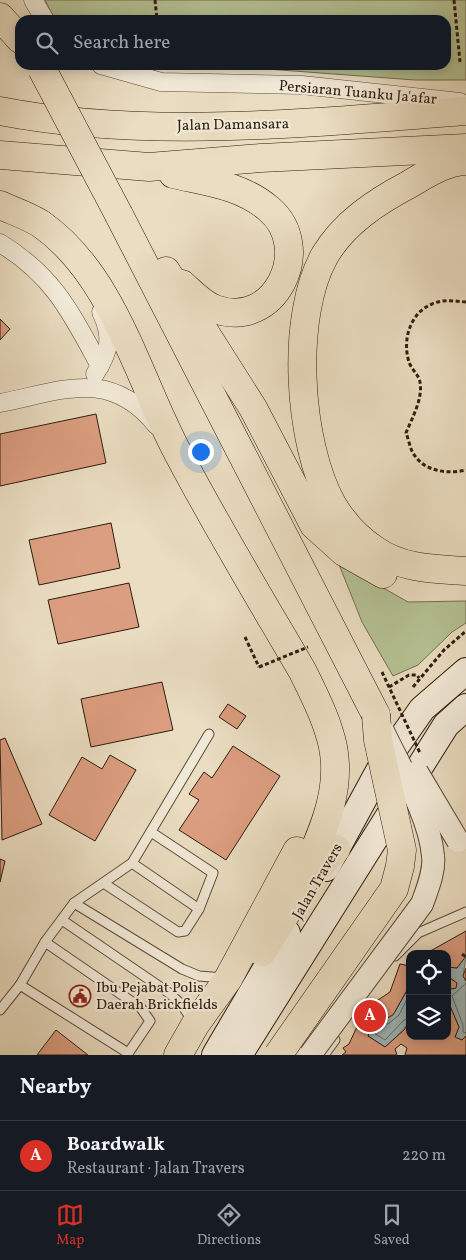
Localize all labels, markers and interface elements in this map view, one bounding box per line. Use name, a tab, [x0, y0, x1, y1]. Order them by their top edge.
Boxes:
search box	[15, 15, 451, 70]
icon: search	[33, 29, 61, 57]
text: Search here	[73, 30, 170, 56]
street label: Persiaran Tuanku Ja'afar	[278, 76, 438, 111]
street label: Jalan Damansara	[177, 114, 289, 137]
your location	[188, 439, 214, 465]
street label: Jalan Travers	[288, 840, 349, 924]
map controls	[406, 950, 451, 1040]
button: locate	[406, 950, 451, 995]
place label: Ibu Pejabat Polis Daerah Brickfields	[96, 978, 218, 1016]
public building icon: Ibu Pejabat Polis Daerah Brickfields	[68, 984, 92, 1008]
button: layers	[406, 995, 451, 1040]
pin: A	[354, 997, 386, 1035]
text: Nearby	[20, 1073, 91, 1102]
text: Boardwalk	[67, 1132, 165, 1158]
text: A	[30, 1145, 42, 1167]
text: 220 m	[402, 1145, 446, 1167]
text: Restaurant · Jalan Travers	[67, 1158, 245, 1180]
tab: Map	[56, 1201, 84, 1250]
tab: Directions	[197, 1201, 261, 1250]
tab: Saved	[374, 1201, 410, 1250]

